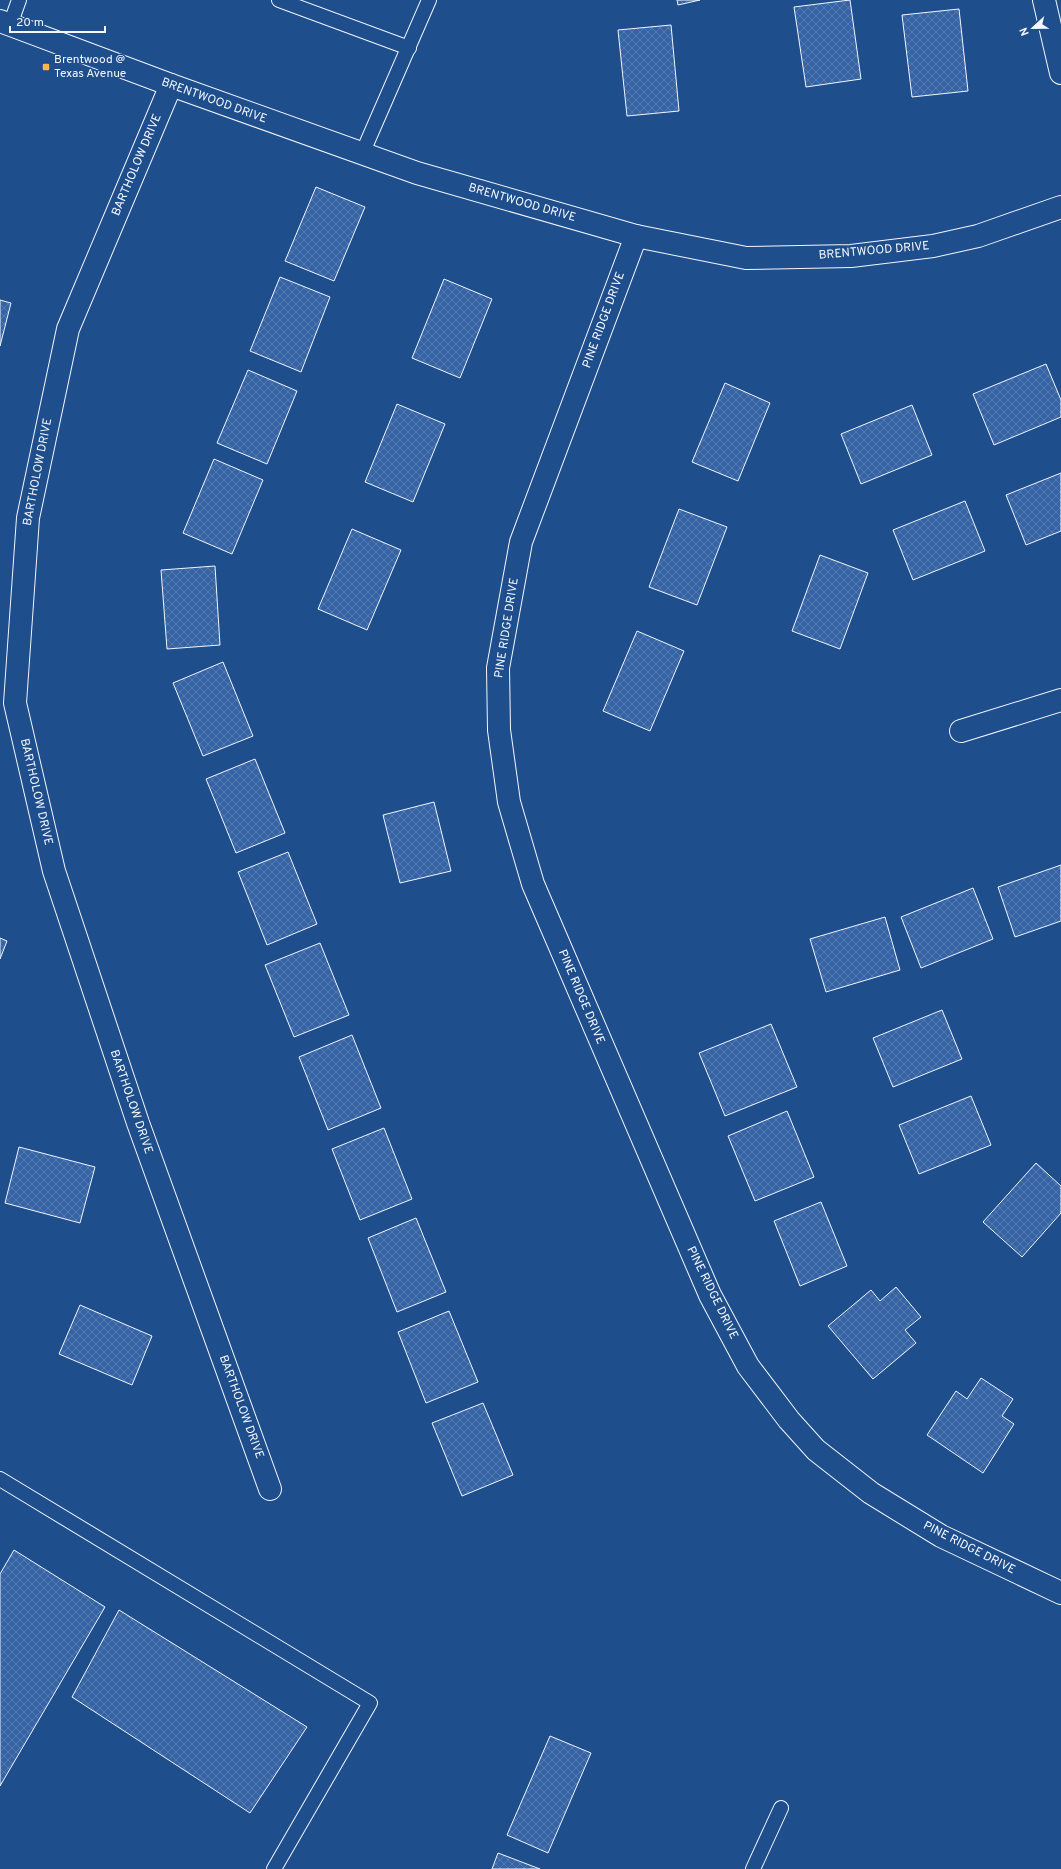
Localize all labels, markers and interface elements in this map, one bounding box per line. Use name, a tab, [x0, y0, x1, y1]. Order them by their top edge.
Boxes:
scale bar	[10, 8, 105, 34]
north arrow	[1013, 8, 1053, 48]
text: 20 m	[16, 15, 44, 31]
text: N	[1017, 25, 1033, 38]
place label: Brentwood @ Texas Avenue	[54, 52, 126, 82]
marker: Brentwood @ Texas Avenue	[41, 62, 51, 72]
street label: BRENTWOOD DRIVE	[159, 74, 269, 128]
street label: BARTHOLOW DRIVE	[108, 112, 166, 218]
street label: BRENTWOOD DRIVE	[466, 180, 578, 226]
street label: BRENTWOOD DRIVE	[818, 238, 930, 264]
street label: PINE RIDGE DRIVE	[579, 270, 629, 370]
street label: BARTHOLOW DRIVE	[20, 417, 56, 527]
street label: PINE RIDGE DRIVE	[491, 577, 523, 679]
street label: BARTHOLOW DRIVE	[16, 737, 56, 847]
street label: PINE RIDGE DRIVE	[554, 947, 608, 1047]
street label: BARTHOLOW DRIVE	[106, 1048, 156, 1156]
street label: PINE RIDGE DRIVE	[683, 1244, 741, 1342]
street label: BARTHOLOW DRIVE	[215, 1353, 267, 1461]
street label: PINE RIDGE DRIVE	[920, 1518, 1018, 1578]

